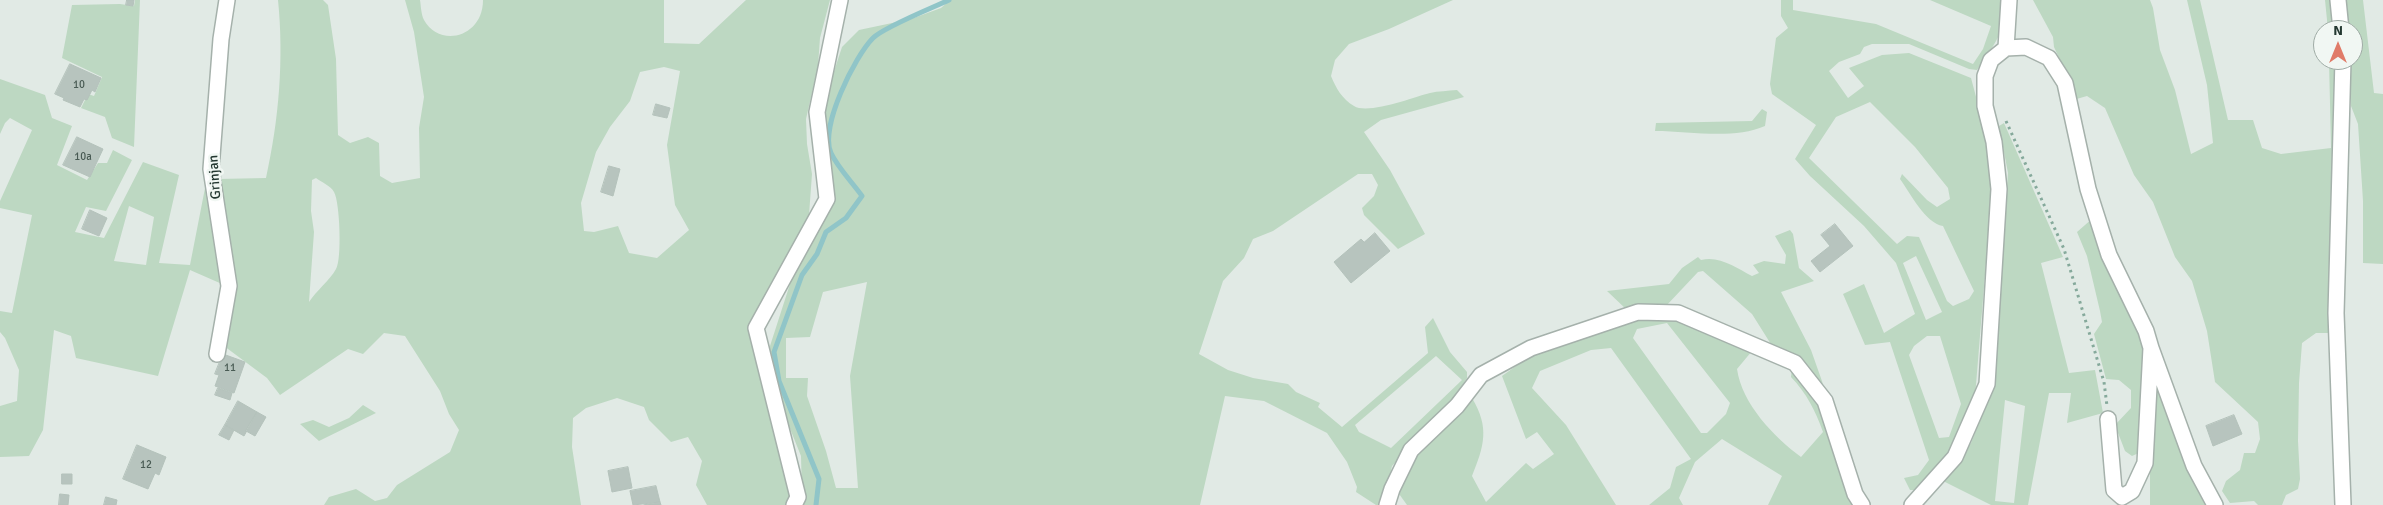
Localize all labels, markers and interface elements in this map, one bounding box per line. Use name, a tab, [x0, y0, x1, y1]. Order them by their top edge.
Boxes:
north arrow	[2313, 20, 2363, 70]
text: N	[2333, 22, 2343, 39]
house number: 10	[73, 78, 85, 92]
house number: 10a	[74, 150, 92, 164]
street label: Grinjan	[205, 154, 225, 200]
house number: 11	[224, 361, 236, 375]
house number: 12	[140, 458, 152, 472]

